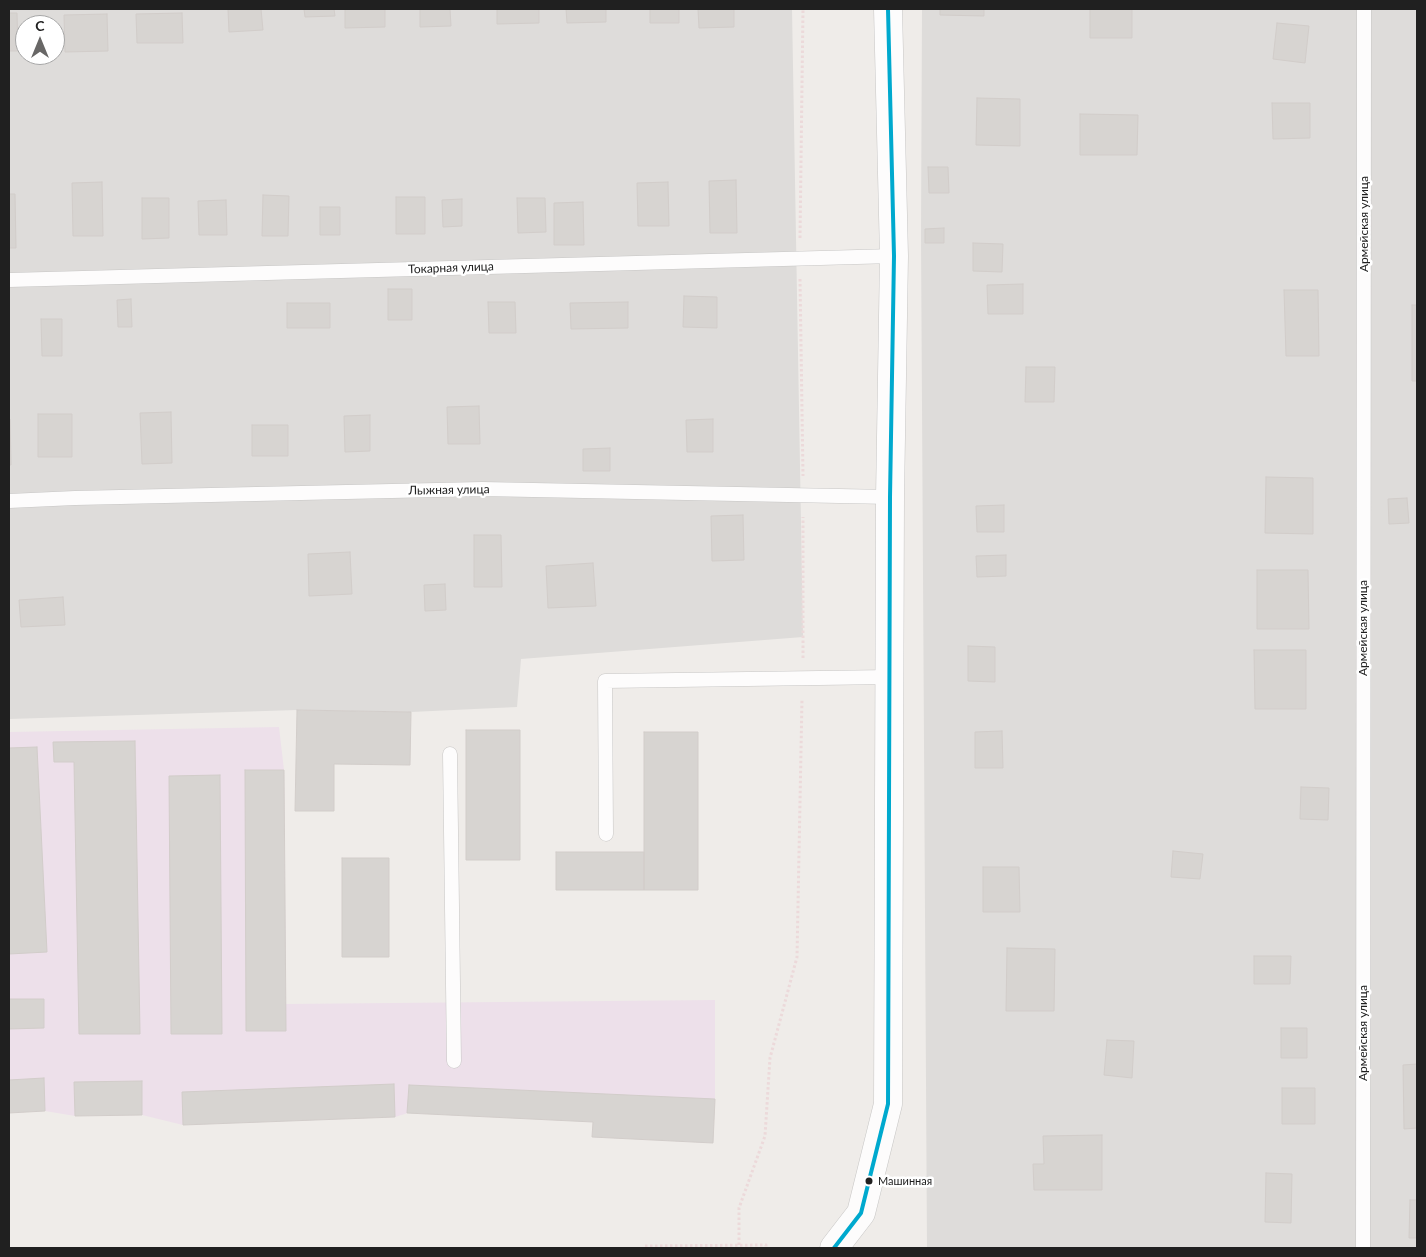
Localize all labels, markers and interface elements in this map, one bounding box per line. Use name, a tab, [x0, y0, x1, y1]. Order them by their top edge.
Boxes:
north arrow	[15, 15, 65, 65]
text: С	[35, 17, 45, 34]
street label: Армейская улица	[1357, 176, 1371, 272]
street label: Токарная улица	[408, 259, 494, 277]
street label: Лыжная улица	[408, 482, 490, 498]
street label: Армейская улица	[1356, 580, 1370, 676]
street label: Армейская улица	[1356, 985, 1370, 1081]
place label: Машинная	[878, 1174, 932, 1188]
marker: Машинная	[864, 1176, 874, 1186]

